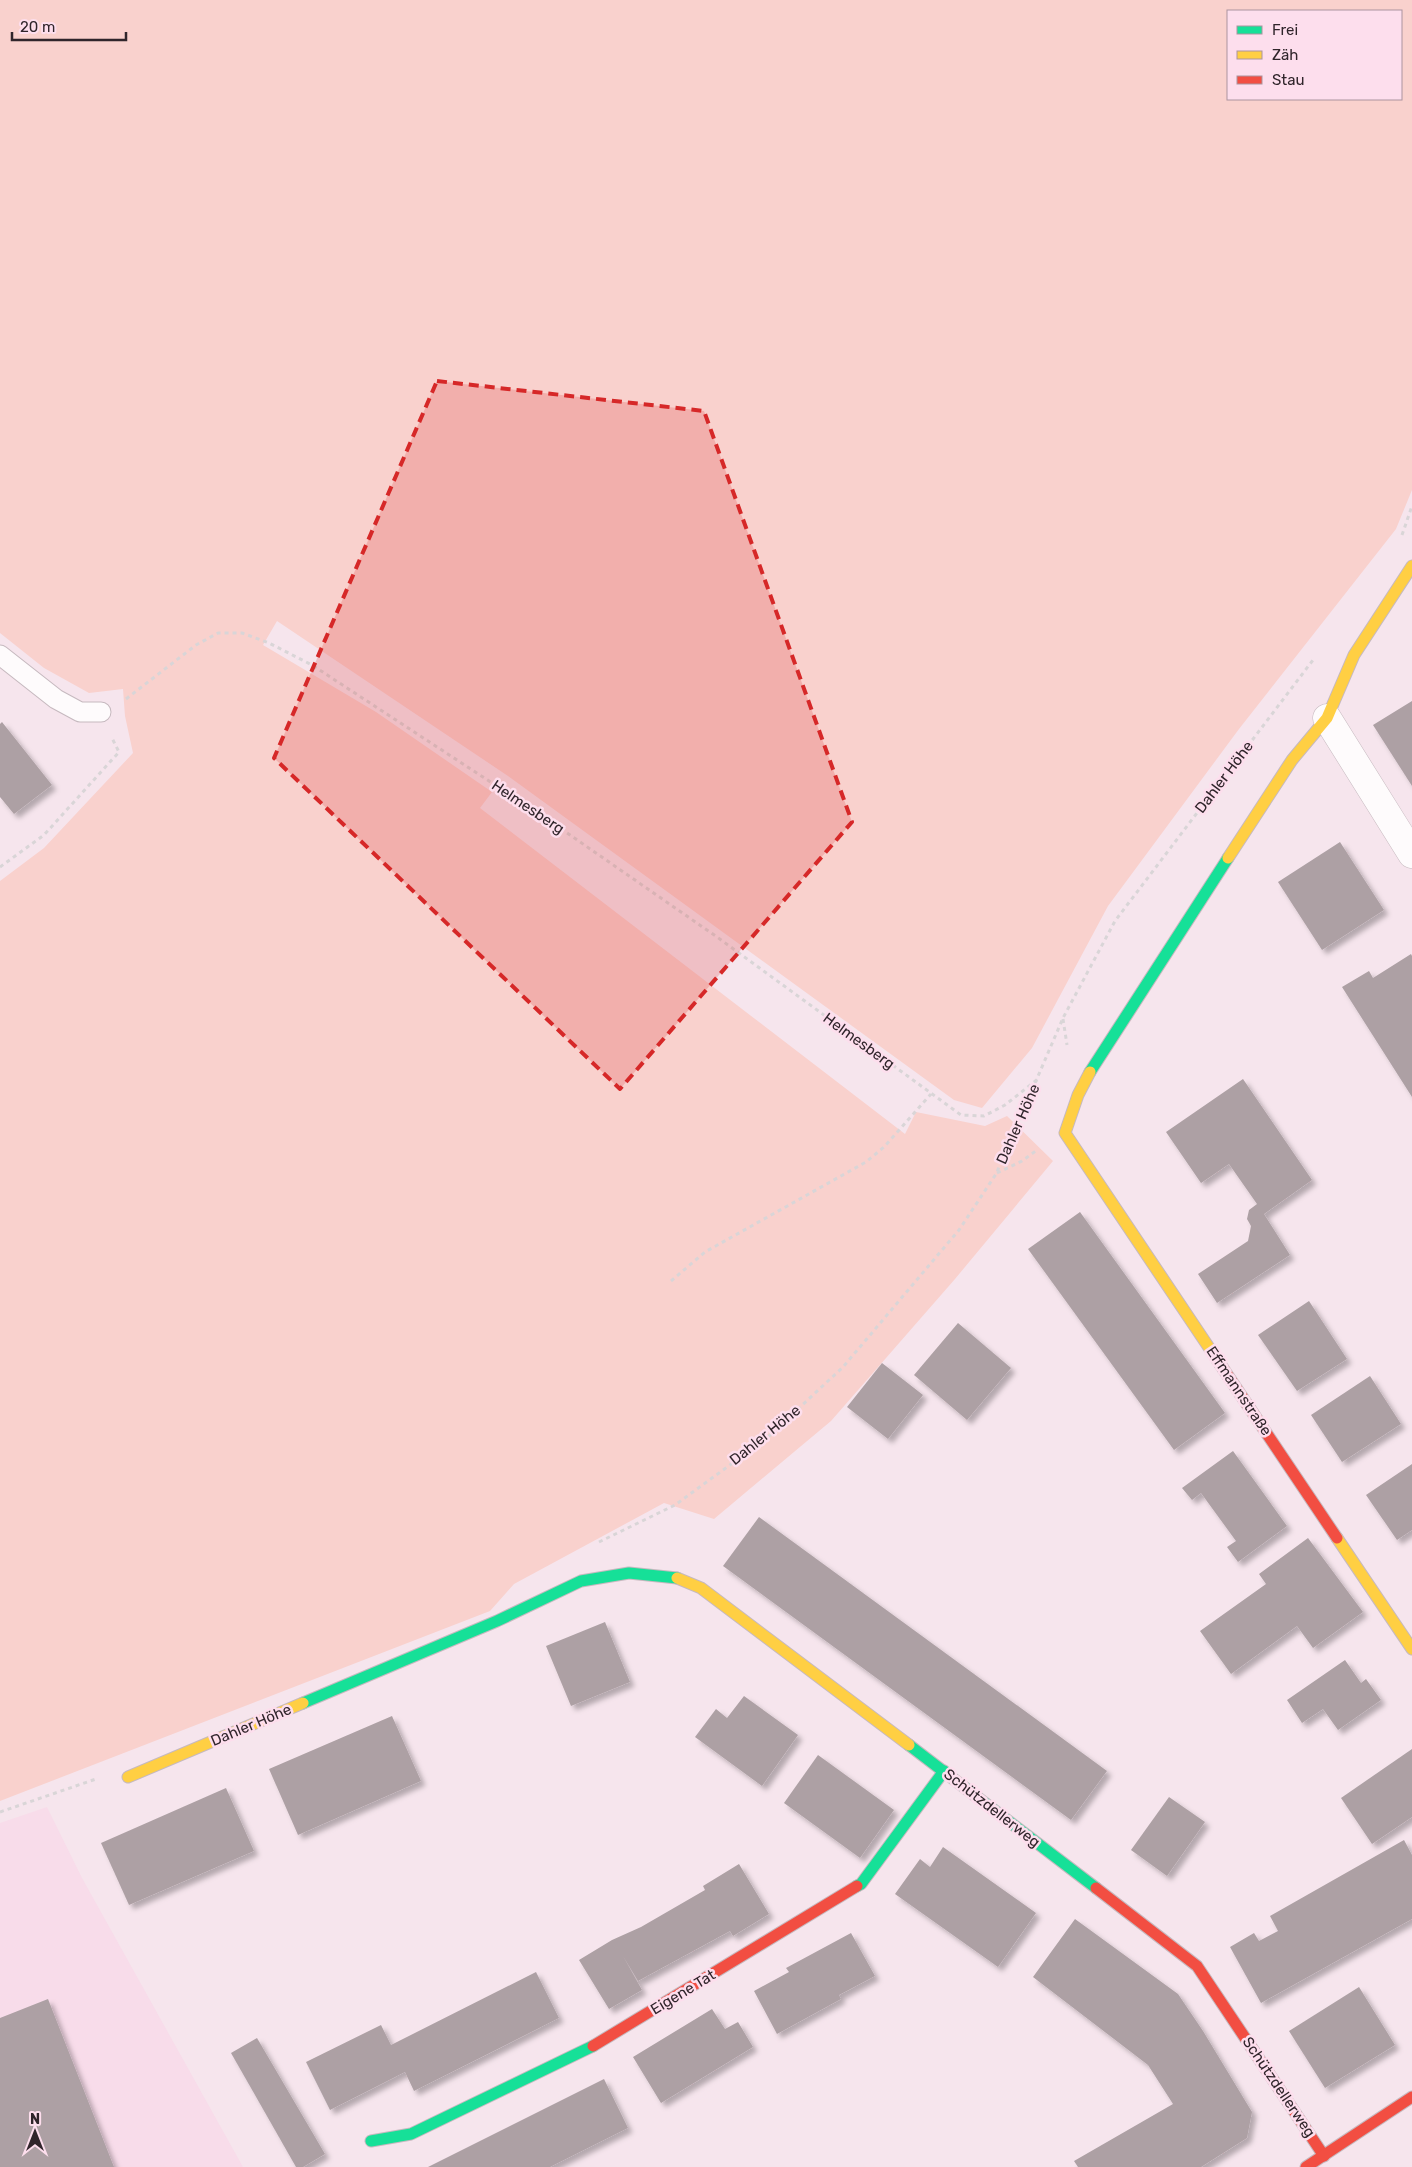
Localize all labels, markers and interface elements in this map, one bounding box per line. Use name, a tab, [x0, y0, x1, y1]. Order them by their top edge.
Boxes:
scale bar	[12, 10, 126, 42]
legend	[1227, 10, 1402, 100]
text: 20 m	[20, 18, 55, 36]
text: Frei	[1272, 21, 1298, 39]
text: Zäh	[1272, 46, 1298, 64]
text: Stau	[1272, 71, 1305, 89]
street label: Dahler Höhe	[1191, 737, 1257, 817]
street label: Helmesberg	[488, 776, 568, 838]
street label: Helmesberg	[820, 1009, 898, 1073]
street label: Dahler Höhe	[992, 1081, 1044, 1167]
street label: Effmannstraße	[1203, 1343, 1275, 1439]
street label: Dahler Höhe	[726, 1401, 804, 1469]
street label: Dahler Höhe	[208, 1700, 294, 1750]
street label: Schützdellerweg	[940, 1765, 1044, 1851]
street label: Eigene Tat	[647, 1966, 719, 2018]
street label: Schützdellerweg	[1239, 2033, 1319, 2141]
north arrow	[10, 2107, 60, 2157]
text: N	[30, 2111, 40, 2128]

